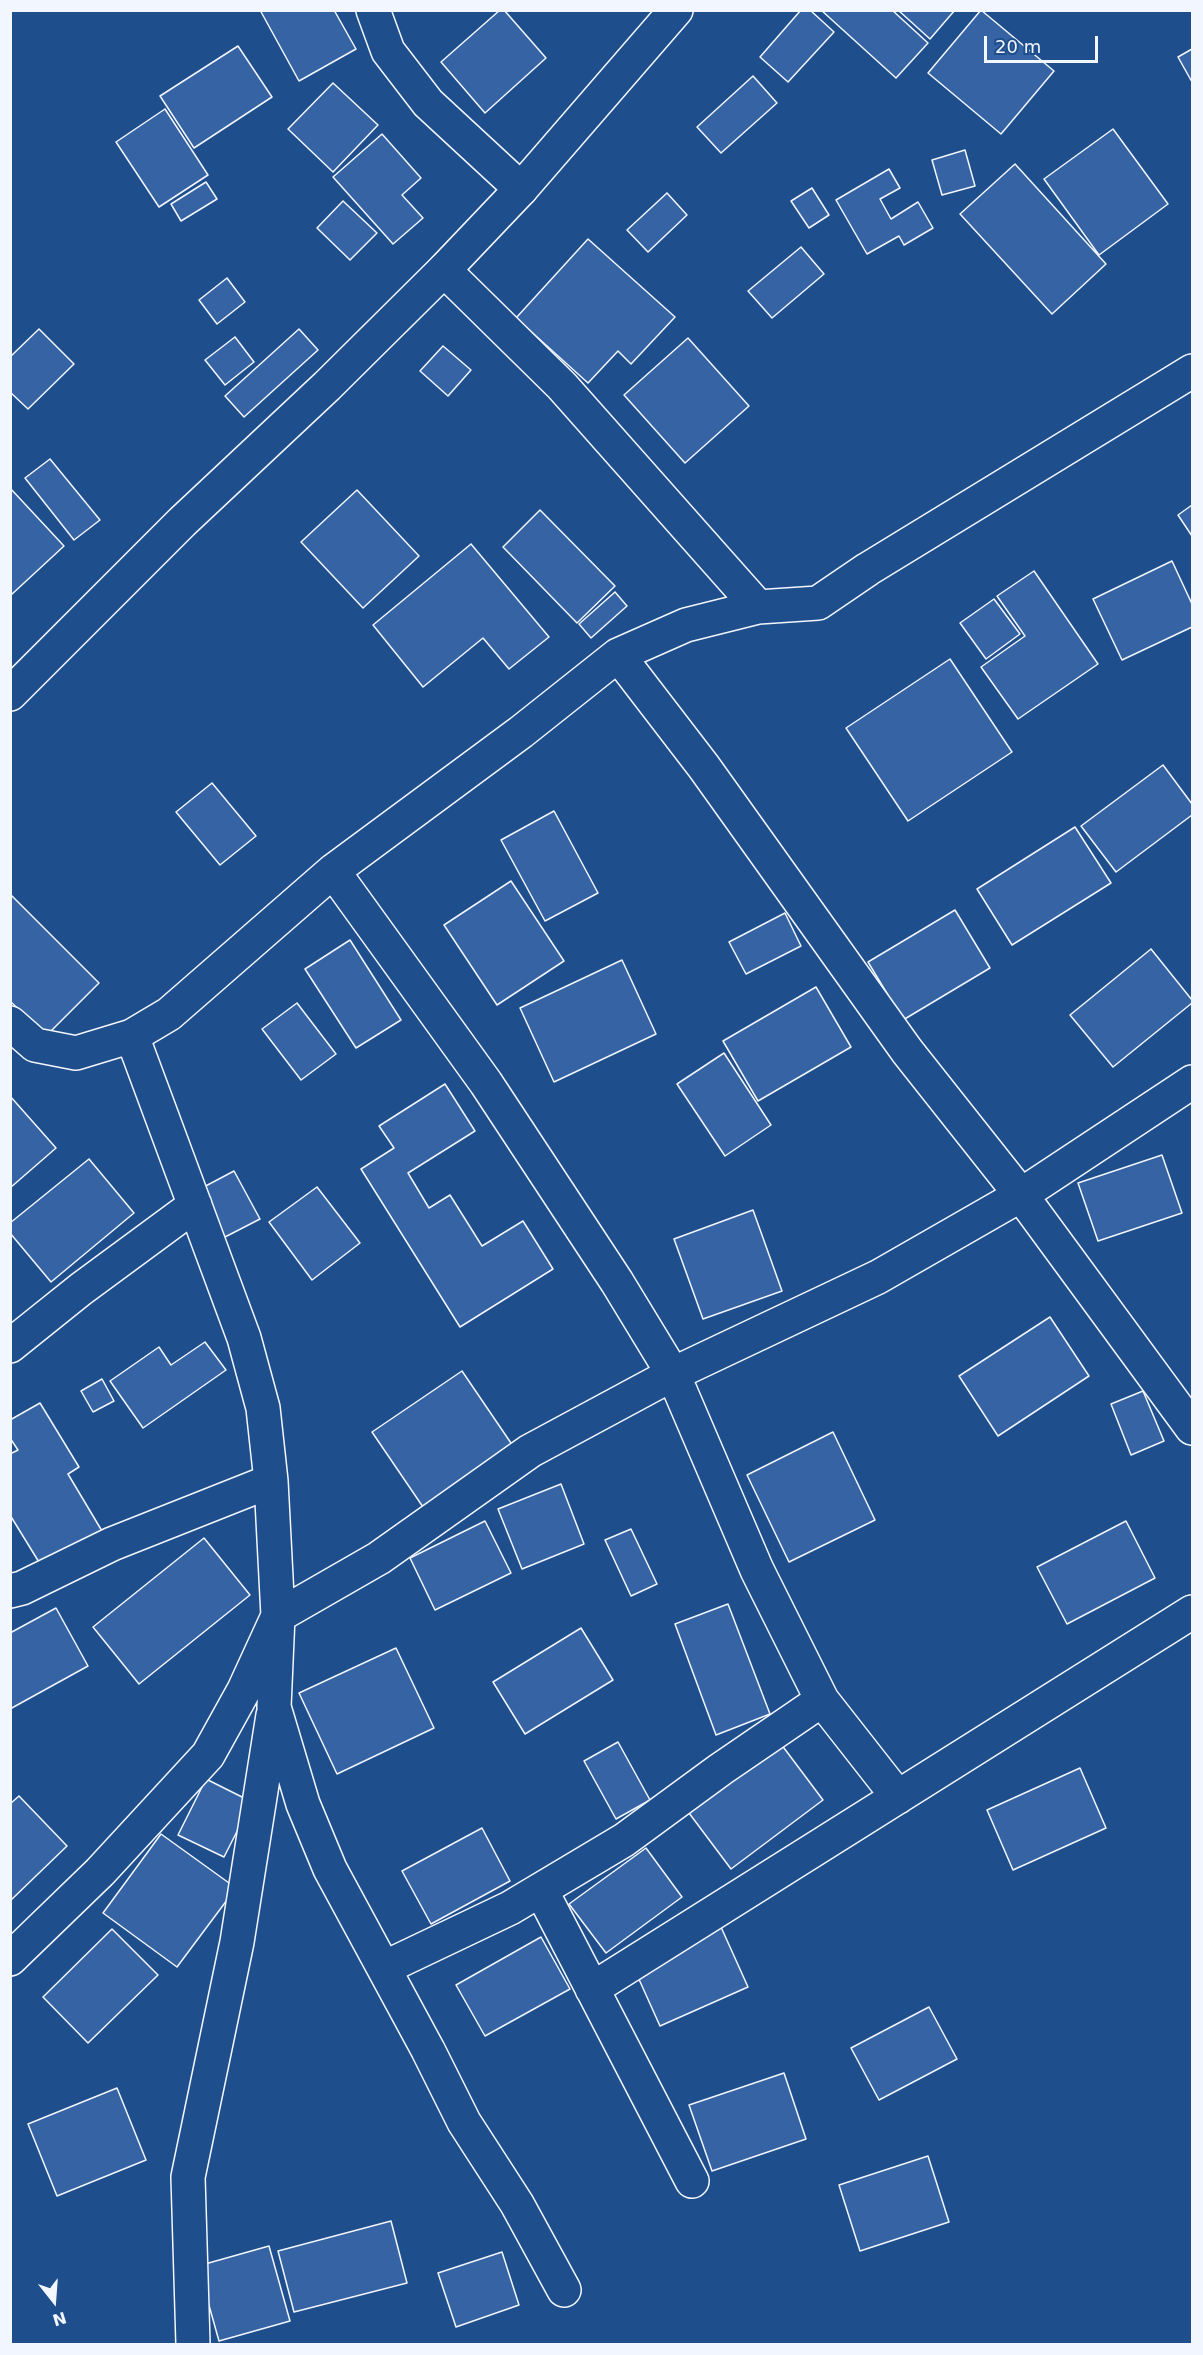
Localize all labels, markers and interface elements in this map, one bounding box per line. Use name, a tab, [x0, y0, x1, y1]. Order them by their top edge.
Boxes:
scale bar	[987, 24, 1101, 62]
text: 20 m	[995, 36, 1041, 57]
north arrow	[24, 2271, 84, 2331]
text: N	[50, 2308, 69, 2330]

